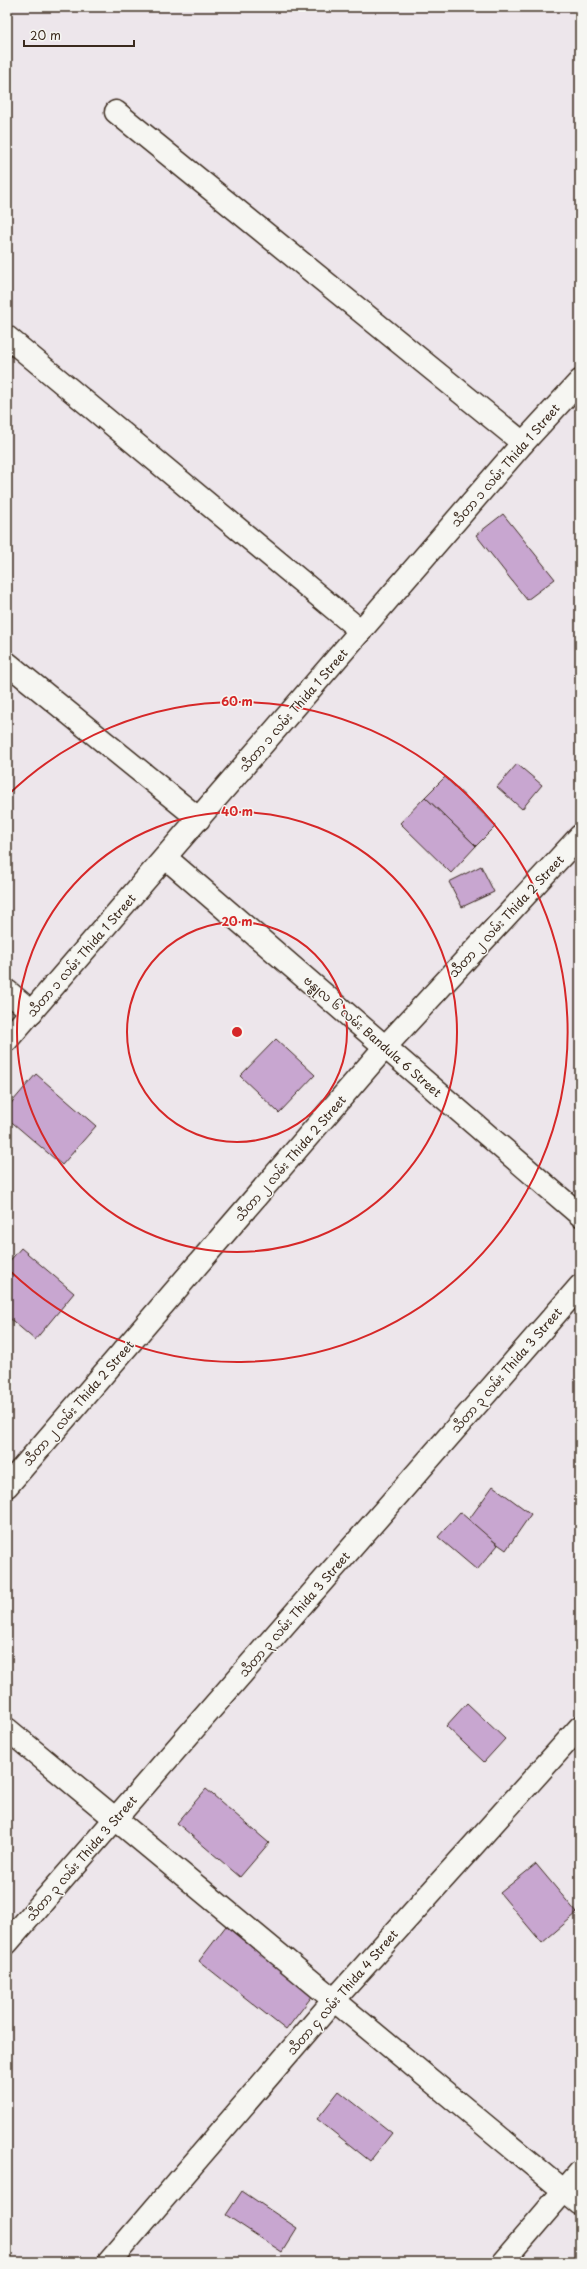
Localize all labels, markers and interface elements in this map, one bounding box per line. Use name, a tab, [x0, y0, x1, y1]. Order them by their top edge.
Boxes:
scale bar	[24, 22, 134, 48]
text: 20 m	[30, 26, 61, 44]
street label: သီတာ ၁ လမ်း Thida 1 Street	[446, 399, 564, 531]
street label: သီတာ ၁ လမ်း Thida 1 Street	[234, 644, 352, 776]
text: 60 m	[221, 692, 253, 710]
text: 40 m	[221, 802, 253, 820]
street label: သီတာ ၂ လမ်း Thida 2 Street	[444, 851, 569, 983]
street label: သီတာ ၁ လမ်း Thida 1 Street	[22, 889, 140, 1021]
text: 20 m	[221, 912, 253, 930]
street label: ဗန္ဓုလ ၆ လမ်း Bandula 6 Street	[299, 971, 446, 1103]
centre of rings	[230, 1025, 244, 1039]
street label: သီတာ ၂ လမ်း Thida 2 Street	[230, 1091, 351, 1226]
street label: သီတာ ၃ လမ်း Thida 3 Street	[446, 1303, 567, 1438]
street label: သီတာ ၂ လမ်း Thida 2 Street	[18, 1336, 139, 1471]
street label: သီတာ ၃ လမ်း Thida 3 Street	[234, 1547, 355, 1682]
street label: သီတာ ၃ လမ်း Thida 3 Street	[21, 1791, 142, 1926]
street label: သီတာ ၄ လမ်း Thida 4 Street	[282, 1925, 403, 2060]

